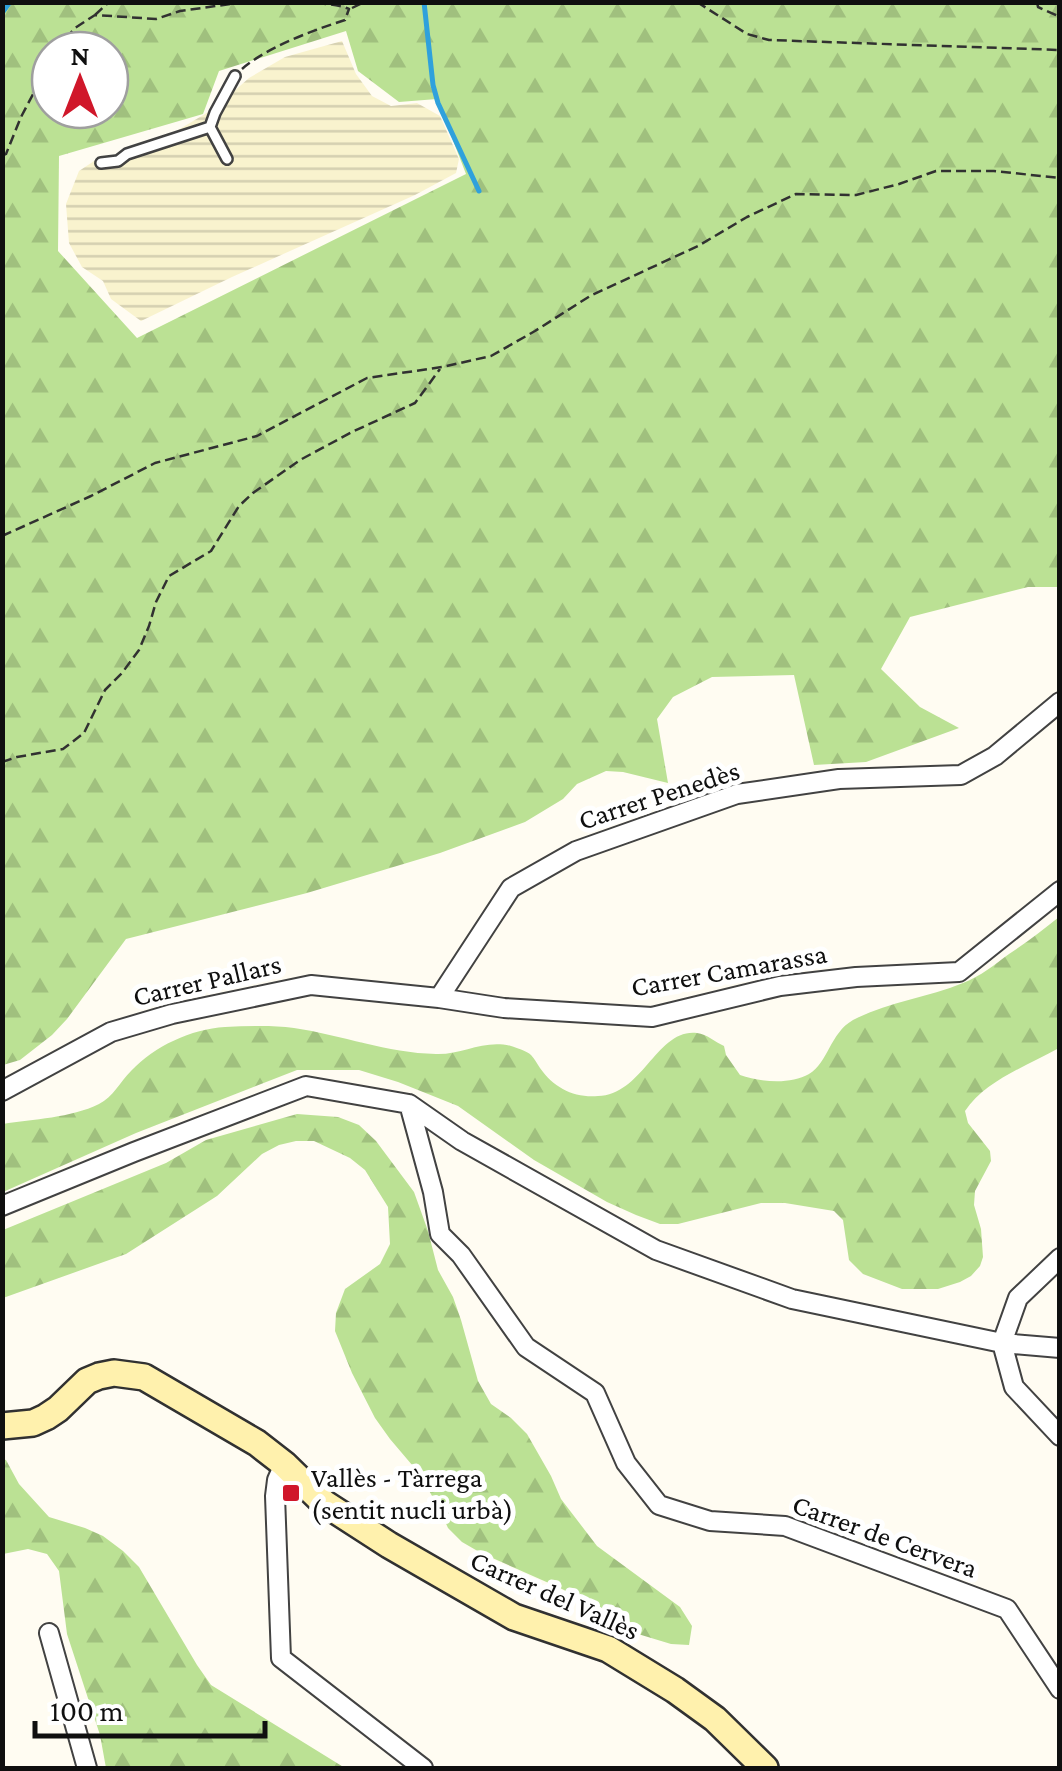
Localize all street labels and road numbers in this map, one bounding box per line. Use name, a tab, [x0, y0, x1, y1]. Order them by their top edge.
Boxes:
street label: Carrer Penedès	[575, 754, 743, 836]
street label: Carrer Camarassa	[629, 938, 829, 1002]
street label: Carrer Pallars	[130, 948, 284, 1012]
street label: Carrer de Cervera	[788, 1488, 982, 1584]
street label: Carrer del Vallès	[466, 1544, 644, 1646]

